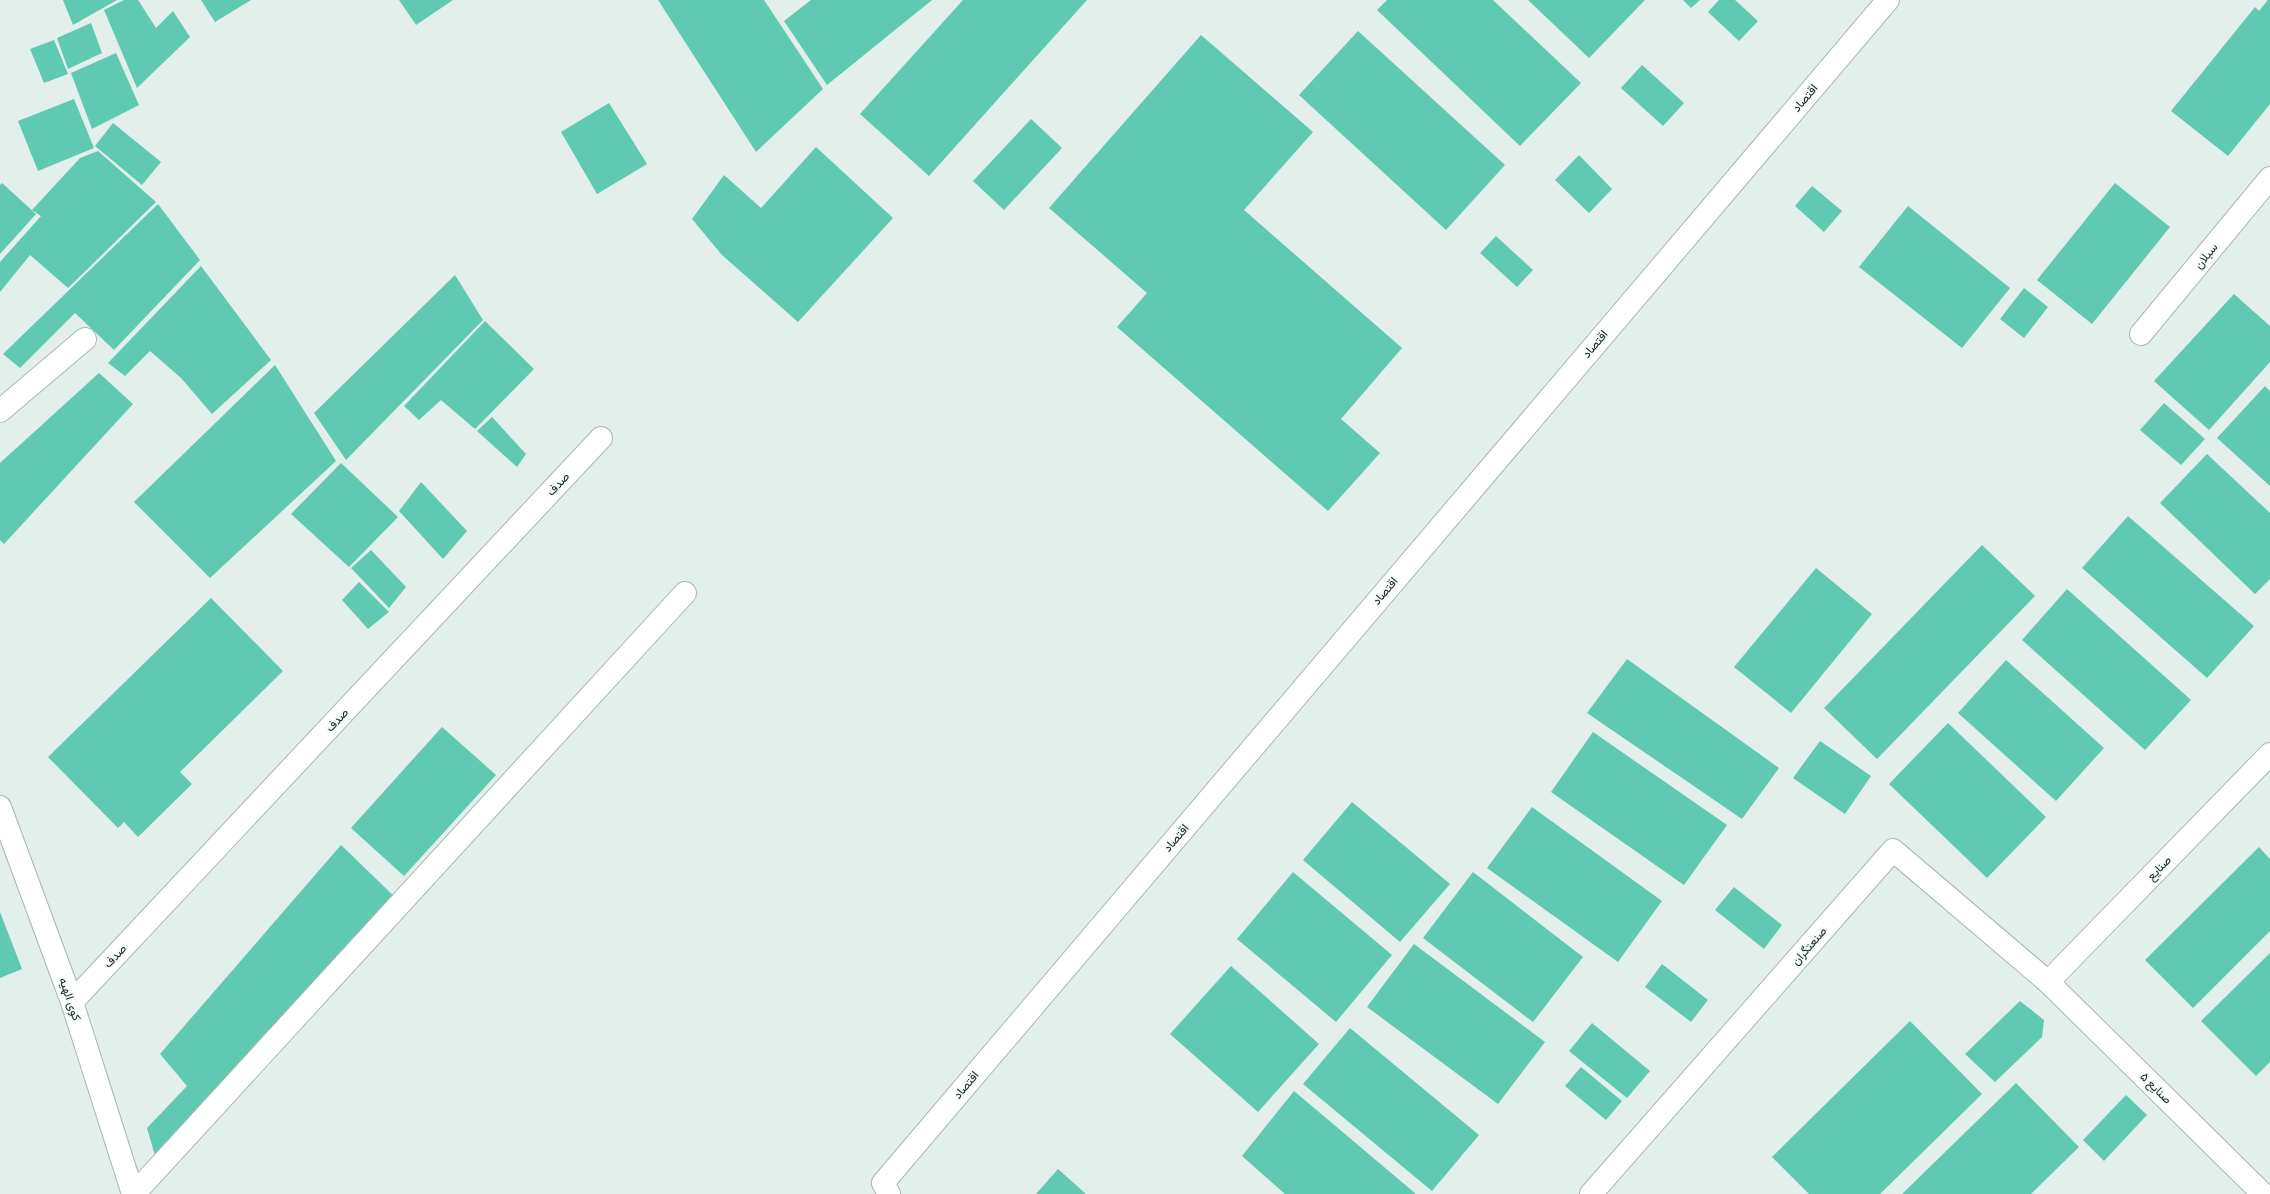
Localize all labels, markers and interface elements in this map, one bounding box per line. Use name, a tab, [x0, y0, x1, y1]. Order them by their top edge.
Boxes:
street label: اقتصاد	[1789, 81, 1821, 115]
street label: سبلان	[2191, 240, 2221, 272]
street label: اقتصاد	[1579, 327, 1611, 361]
street label: صدف	[544, 469, 572, 499]
street label: اقتصاد	[1369, 574, 1401, 608]
street label: صدف	[323, 705, 351, 735]
street label: اقتصاد	[1160, 821, 1192, 855]
street label: صنایع	[2144, 853, 2175, 885]
street label: صنعتگران	[1788, 924, 1830, 969]
street label: صدف	[101, 941, 129, 971]
street label: کوی الهیه	[55, 976, 84, 1023]
street label: اقتصاد	[950, 1068, 982, 1102]
street label: صنایع ۵	[2136, 1069, 2175, 1108]

